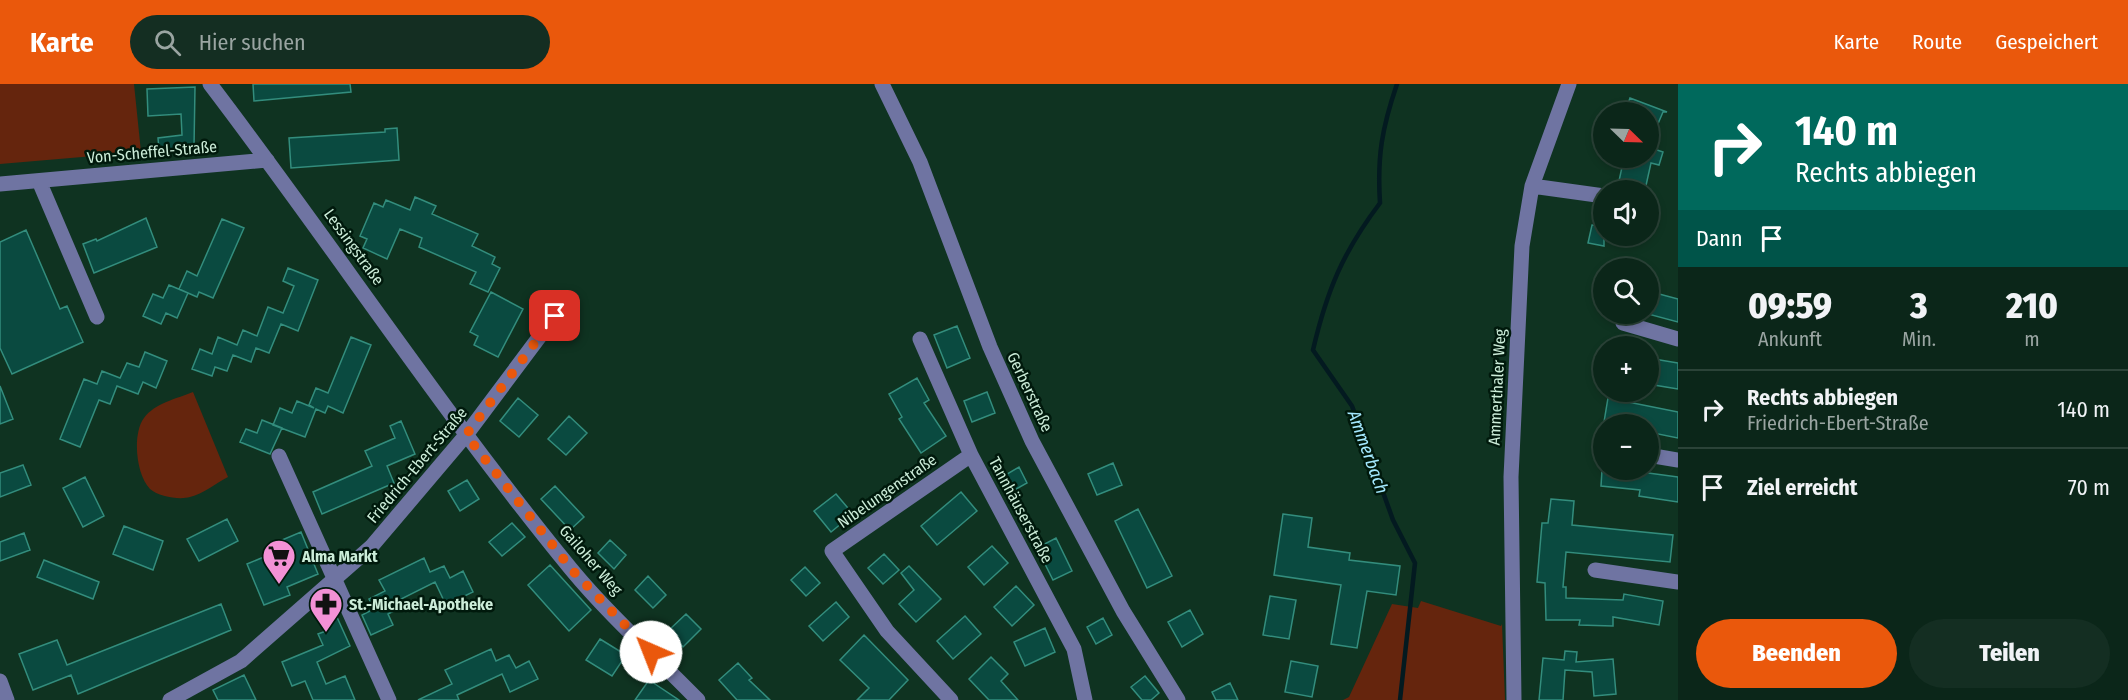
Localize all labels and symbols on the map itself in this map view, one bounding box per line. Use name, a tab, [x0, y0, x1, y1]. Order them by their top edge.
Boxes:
north arrow	[1593, 102, 1659, 168]
street label: Von-Scheffel-Straße	[86, 137, 218, 167]
street label: Lessingstraße	[320, 205, 388, 289]
pin	[529, 290, 580, 341]
street label: Ammerthaler Weg	[1484, 328, 1510, 446]
street label: Gerberstraße	[1003, 349, 1057, 435]
street label: Friedrich-Ebert-Straße	[363, 403, 471, 527]
water label: Ammerbach	[1342, 406, 1393, 497]
street label: Nibelungenstraße	[834, 450, 940, 532]
street label: Tannhäuserstraße	[985, 454, 1057, 566]
street label: Gailoher Weg	[555, 521, 627, 599]
supermarket icon: Alma Markt	[261, 538, 297, 585]
place label: Alma Markt	[301, 547, 378, 566]
pharmacy icon: St.-Michael-Apotheke	[308, 586, 344, 633]
place label: St.-Michael-Apotheke	[349, 595, 493, 614]
position arrow	[619, 620, 683, 684]

